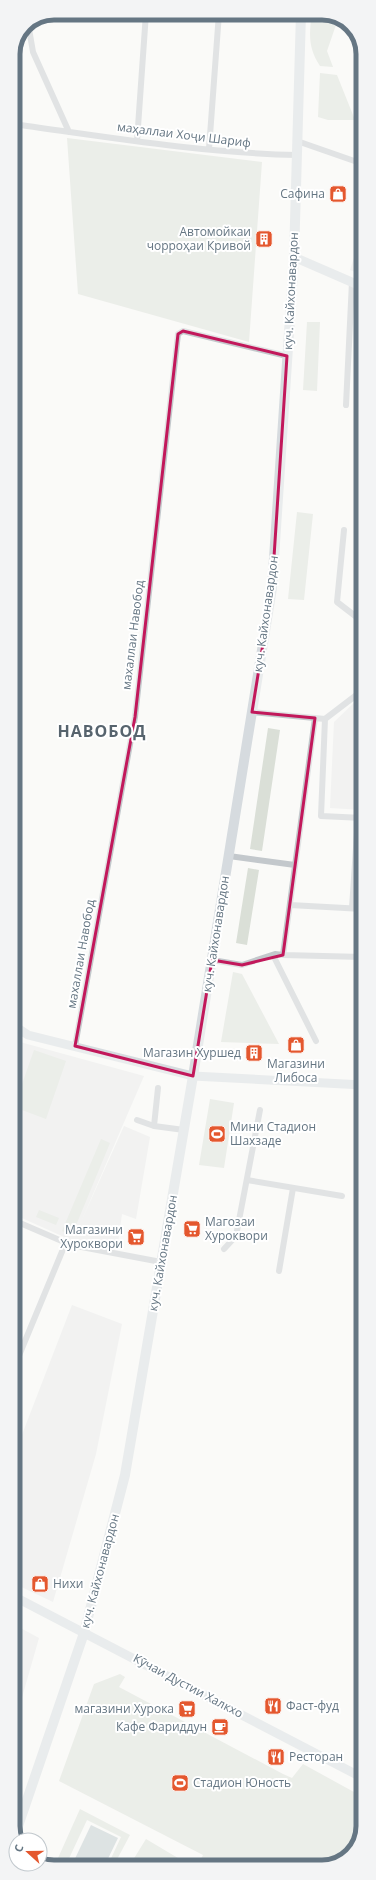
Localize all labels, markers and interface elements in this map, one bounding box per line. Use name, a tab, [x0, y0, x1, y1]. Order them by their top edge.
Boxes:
street label: маҳаллаи Хоҷи Шариф	[116, 118, 252, 151]
shop icon: Сафина	[328, 184, 348, 204]
place label: Сафина	[280, 185, 325, 202]
place label: Автомойкаи чорроҳаи Кривой	[147, 223, 251, 254]
building icon: Автомойкаи чорроҳаи Кривой	[254, 229, 274, 249]
street label: куч. Кайхонавардон	[279, 232, 302, 350]
street label: куч. Кайхонавардон	[249, 554, 282, 673]
street label: махаллаи Навобод	[117, 579, 148, 691]
district label: НАВОБОД	[58, 720, 146, 742]
street label: куч. Кайхонавардон	[198, 874, 233, 993]
street label: махаллаи Навобод	[63, 898, 98, 1010]
shop icon: Магазини Либоса	[286, 1035, 306, 1055]
building icon: Магазин Хуршед	[244, 1043, 264, 1063]
place label: Магазин Хуршед	[143, 1044, 241, 1061]
place label: Магазини Либоса	[267, 1055, 325, 1086]
place label: Мини Стадион Шахзаде	[230, 1118, 316, 1149]
sports icon: Мини Стадион Шахзаде	[207, 1124, 227, 1144]
street label: куч. Кайхонавардон	[144, 1193, 181, 1312]
place label: Магозаи Хуроквори	[205, 1213, 268, 1244]
supermarket icon: Магозаи Хуроквори	[182, 1219, 202, 1239]
place label: Магазини Хуроквори	[60, 1221, 123, 1252]
supermarket icon: Магазини Хуроквори	[126, 1227, 146, 1247]
street label: куч. Кайхонавардон	[76, 1512, 123, 1630]
shop icon: Нихи	[30, 1574, 50, 1594]
place label: Нихи	[53, 1575, 83, 1592]
street label: Кӯчаи Дустии Халкхо	[130, 1649, 246, 1722]
restaurant icon: Фаст-фуд	[263, 1696, 283, 1716]
place label: Фаст-фуд	[286, 1697, 339, 1714]
supermarket icon: магазини Хурока	[177, 1699, 197, 1719]
place label: магазини Хурока	[75, 1700, 174, 1717]
cafe icon: Кафе Фариддун	[210, 1717, 230, 1737]
place label: Кафе Фариддун	[116, 1718, 207, 1735]
restaurant icon: Ресторан	[266, 1747, 286, 1767]
place label: Ресторан	[289, 1748, 343, 1765]
sports icon: Стадион Юность	[170, 1773, 190, 1793]
place label: Стадион Юность	[193, 1774, 291, 1791]
north arrow	[8, 1832, 48, 1872]
text: С	[10, 1842, 26, 1854]

